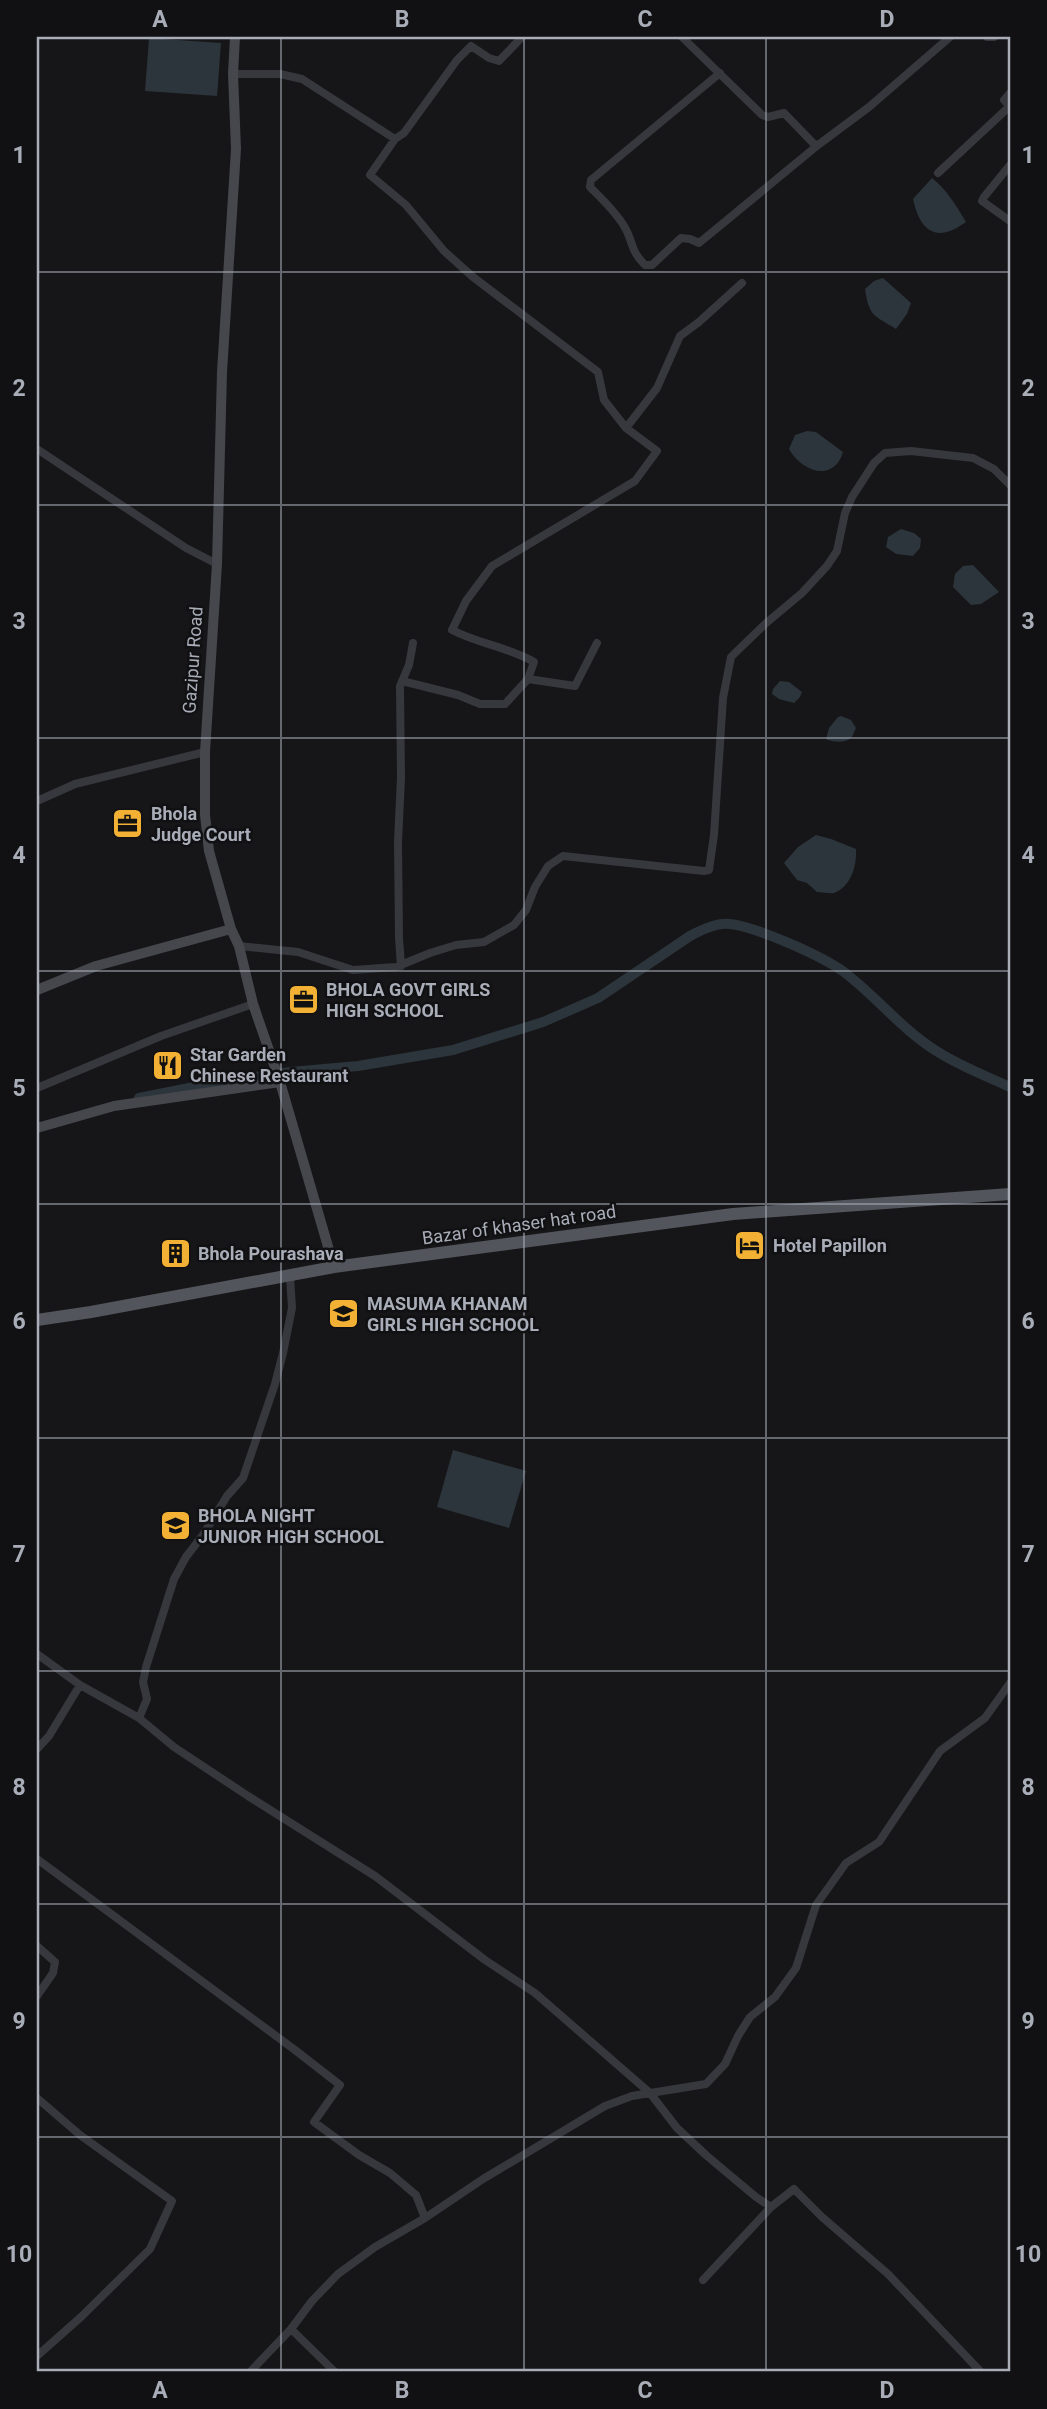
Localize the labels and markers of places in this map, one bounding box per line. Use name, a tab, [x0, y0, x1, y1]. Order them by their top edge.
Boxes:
place label: Bhola Judge Court	[151, 803, 251, 845]
office icon: Bhola Judge Court	[111, 807, 145, 841]
place label: BHOLA GOVT GIRLS HIGH SCHOOL	[326, 979, 490, 1021]
office icon: BHOLA GOVT GIRLS HIGH SCHOOL	[286, 983, 320, 1017]
place label: Star Garden Chinese Restaurant	[190, 1044, 348, 1086]
restaurant icon: Star Garden Chinese Restaurant	[150, 1048, 184, 1082]
hotel icon: Hotel Papillon	[733, 1229, 767, 1263]
place label: Hotel Papillon	[773, 1235, 887, 1256]
building icon: Bhola Pourashava	[158, 1237, 192, 1271]
place label: Bhola Pourashava	[198, 1243, 344, 1264]
place label: MASUMA KHANAM GIRLS HIGH SCHOOL	[367, 1293, 539, 1335]
school or university icon: MASUMA KHANAM GIRLS HIGH SCHOOL	[327, 1297, 361, 1331]
place label: BHOLA NIGHT JUNIOR HIGH SCHOOL	[198, 1505, 384, 1547]
school or university icon: BHOLA NIGHT JUNIOR HIGH SCHOOL	[158, 1509, 192, 1543]

